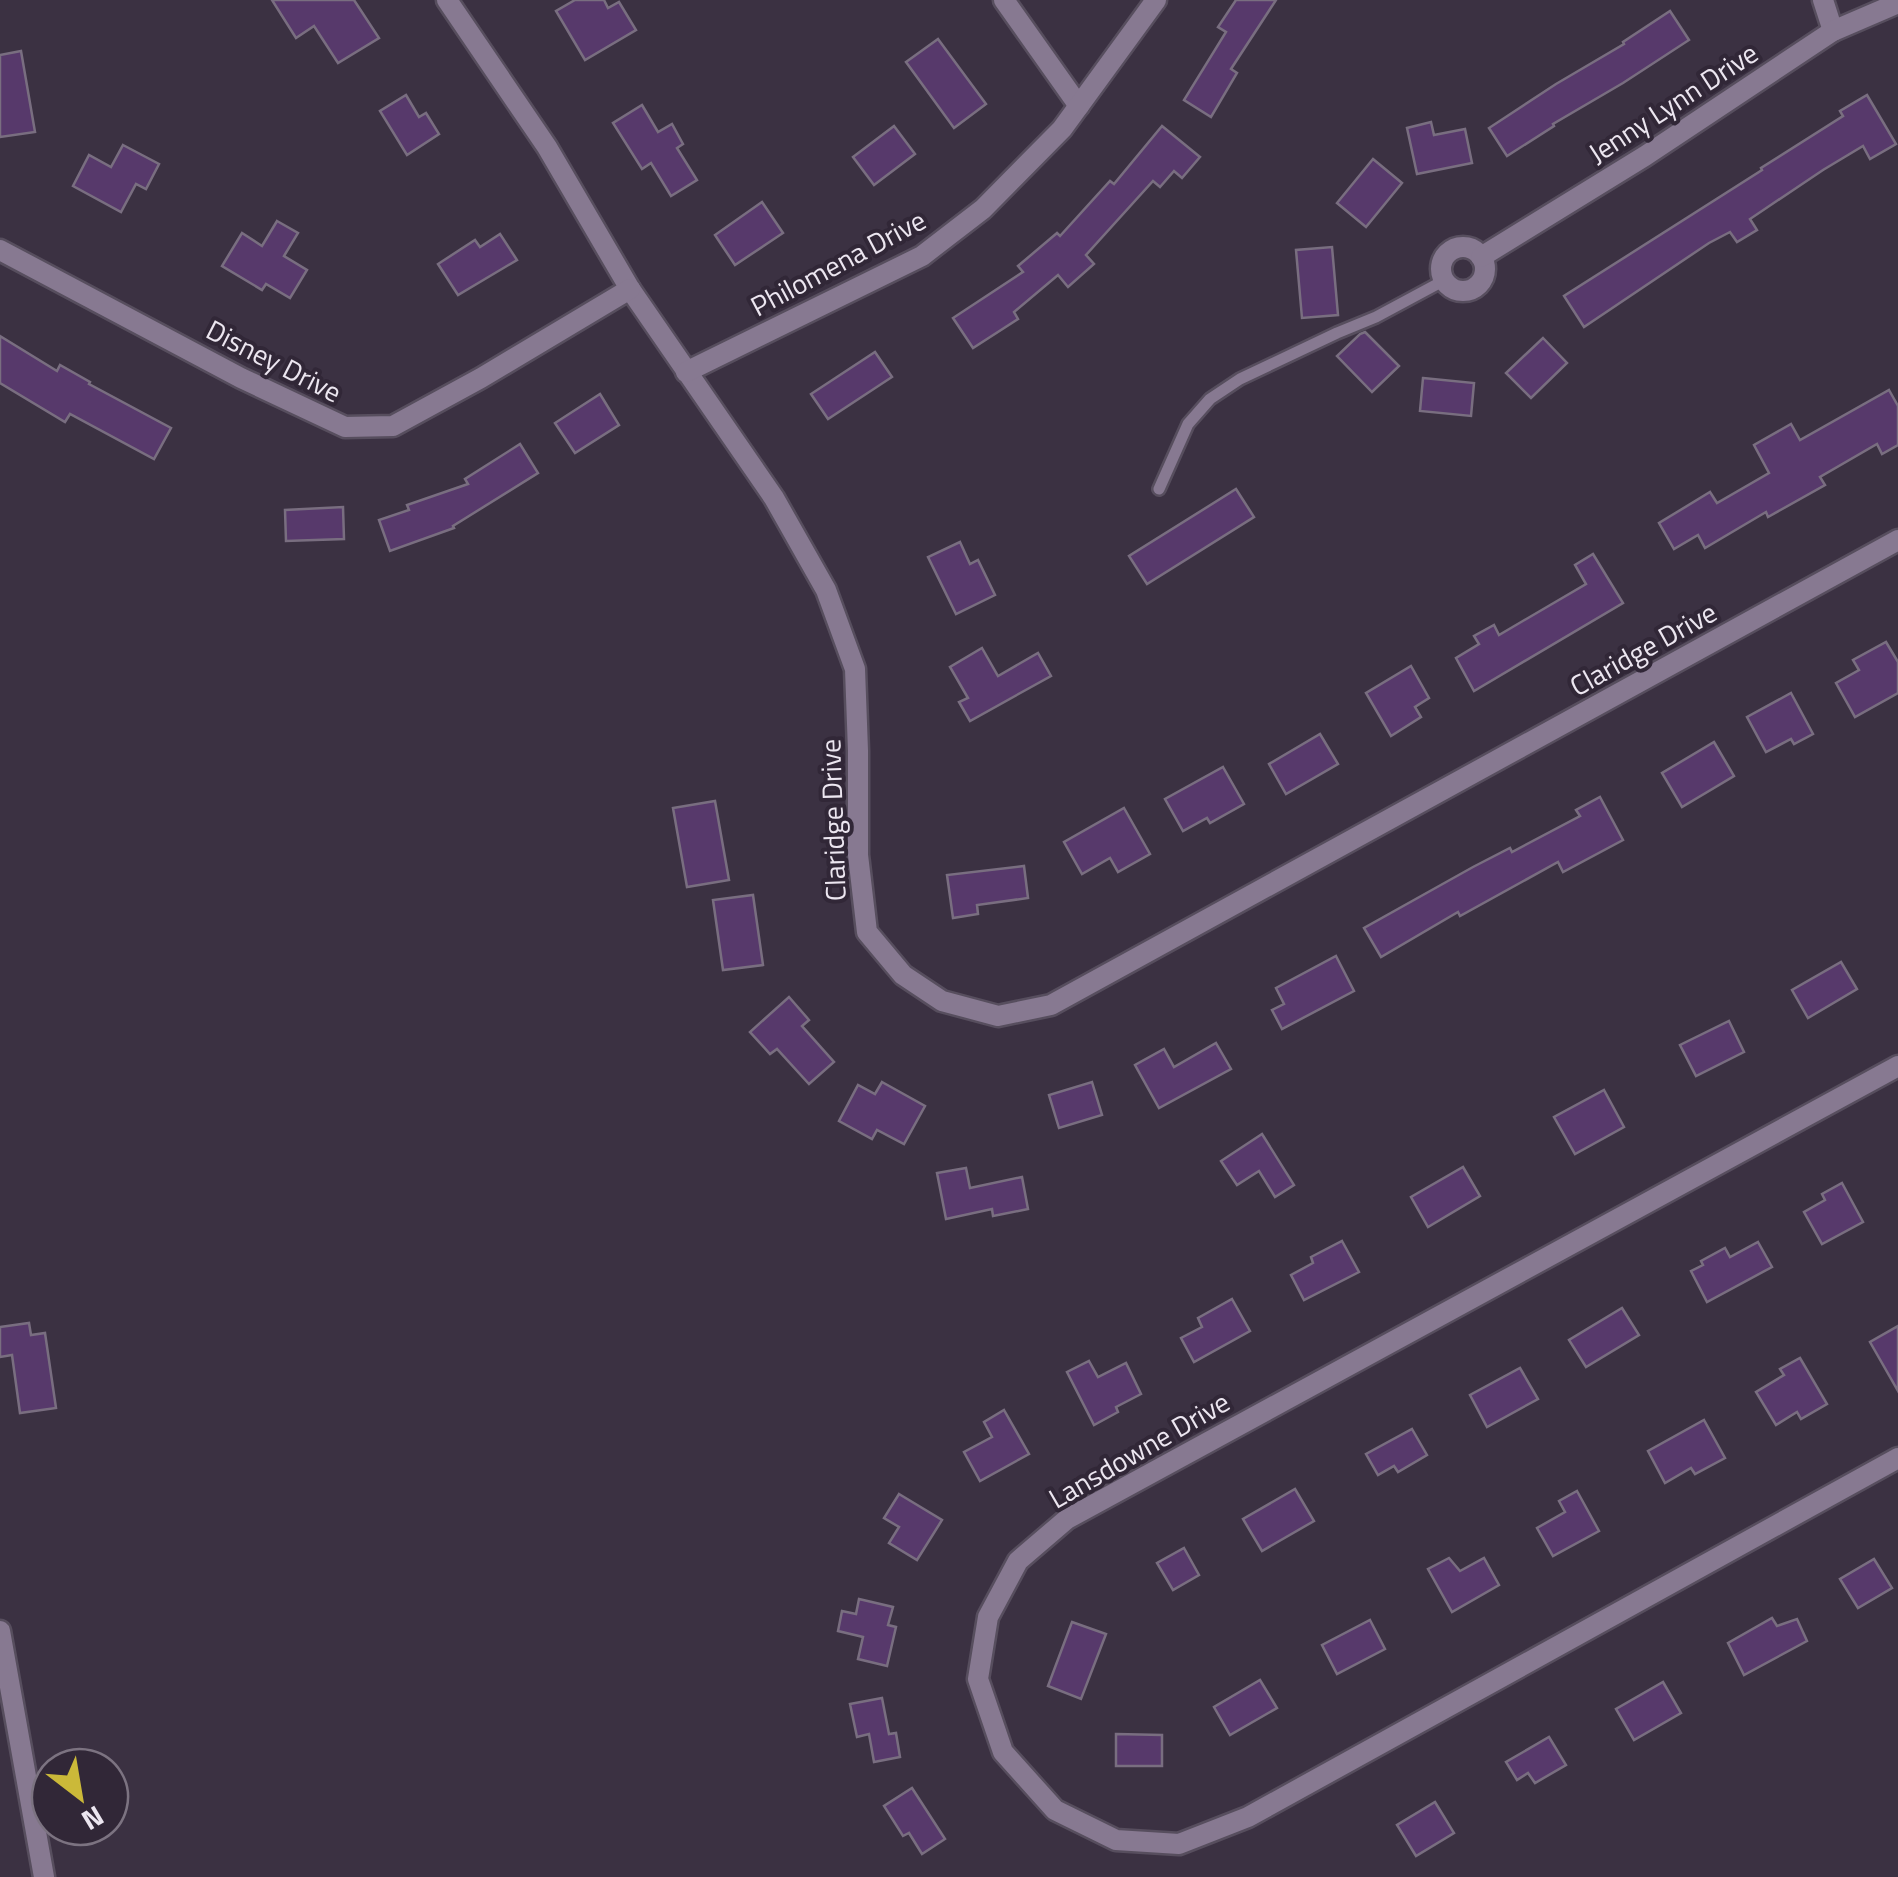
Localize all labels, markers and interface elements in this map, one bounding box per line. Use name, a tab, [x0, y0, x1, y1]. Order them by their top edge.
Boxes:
street label: Jenny Lynn Drive	[1579, 32, 1766, 174]
street label: Philomena Drive	[742, 198, 933, 327]
street label: Disney Drive	[199, 308, 350, 413]
street label: Claridge Drive	[1561, 590, 1724, 707]
street label: Claridge Drive	[808, 738, 857, 902]
street label: Lansdowne Drive	[1040, 1380, 1237, 1519]
north arrow	[30, 1747, 130, 1847]
text: N	[74, 1795, 113, 1842]

